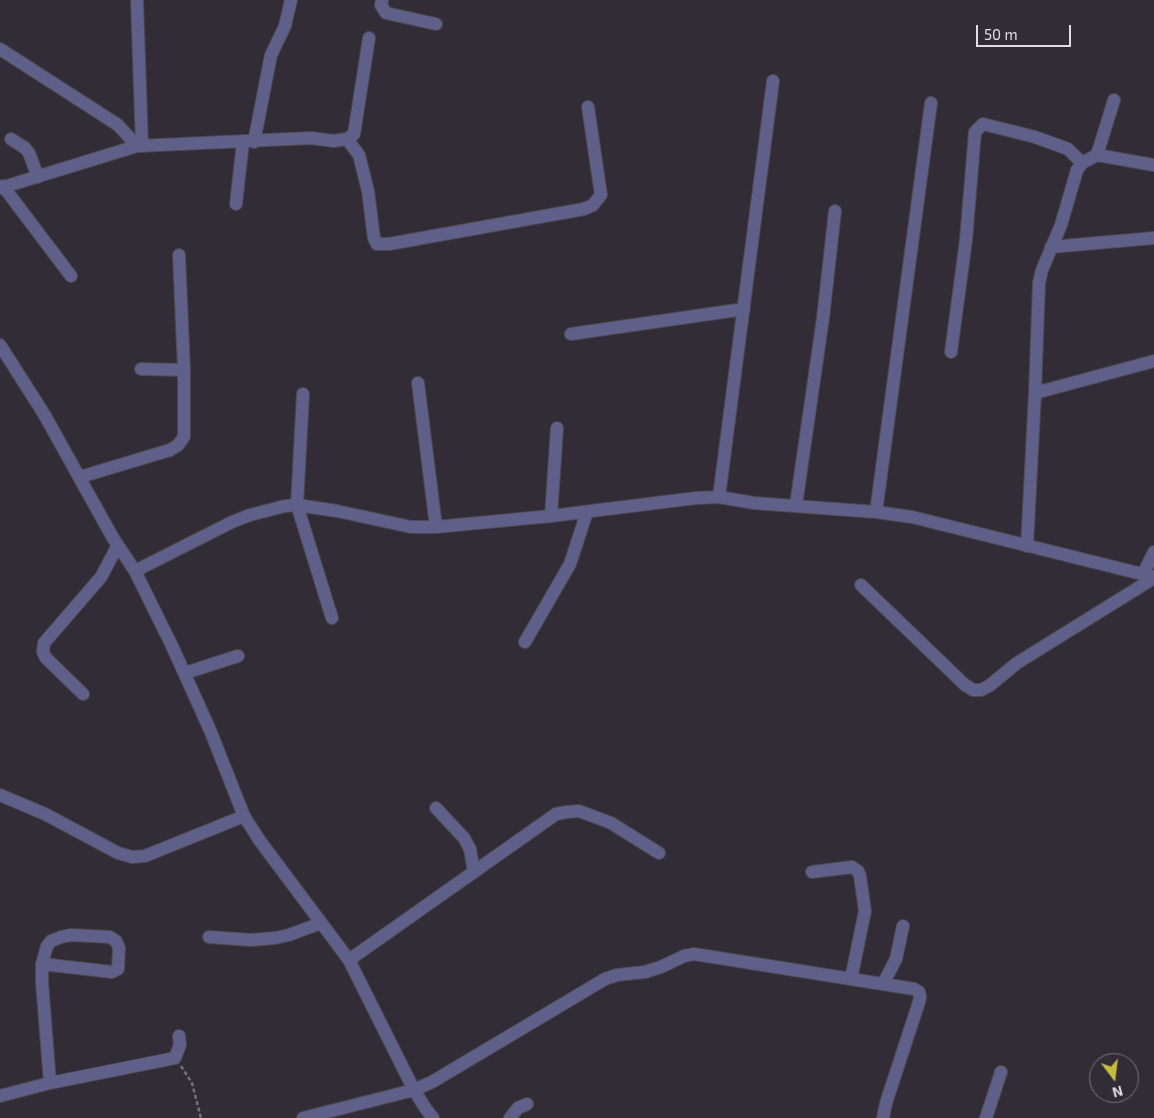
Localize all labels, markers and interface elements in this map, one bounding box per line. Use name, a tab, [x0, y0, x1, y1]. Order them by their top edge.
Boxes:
scale bar	[979, 15, 1074, 47]
text: 50 m	[984, 25, 1018, 43]
north arrow	[1089, 1053, 1139, 1103]
text: N	[1111, 1082, 1125, 1102]

